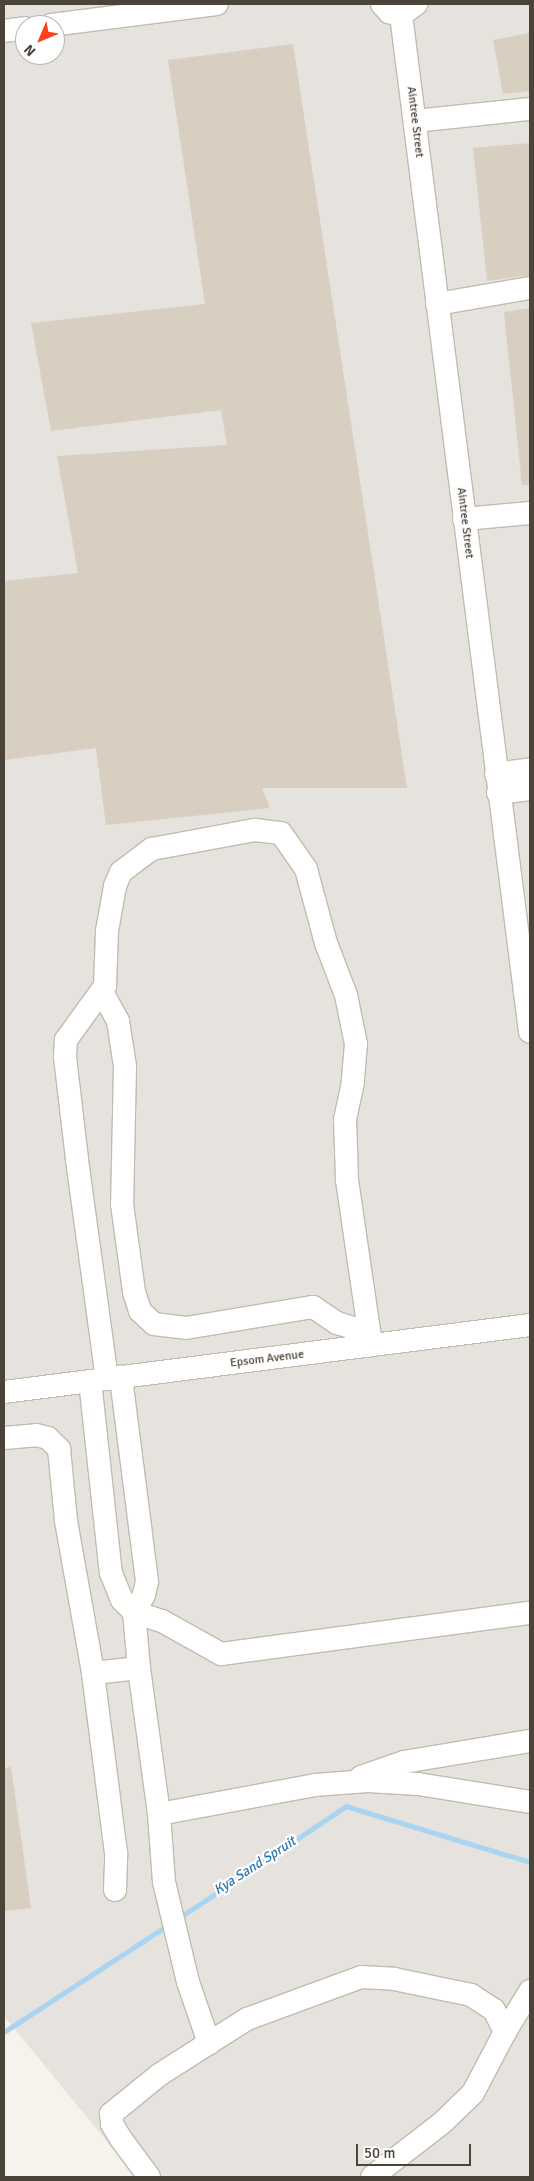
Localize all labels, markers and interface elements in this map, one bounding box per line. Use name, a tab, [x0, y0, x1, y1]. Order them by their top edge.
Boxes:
north arrow	[15, 15, 65, 65]
text: N	[20, 41, 39, 60]
street label: Aintree Street	[404, 86, 426, 158]
street label: Aintree Street	[454, 487, 476, 559]
street label: Epsom Avenue	[229, 1347, 305, 1371]
water label: Kya Sand Spruit	[211, 1833, 299, 1899]
scale bar	[359, 2134, 474, 2166]
text: 50 m	[364, 2144, 395, 2162]

